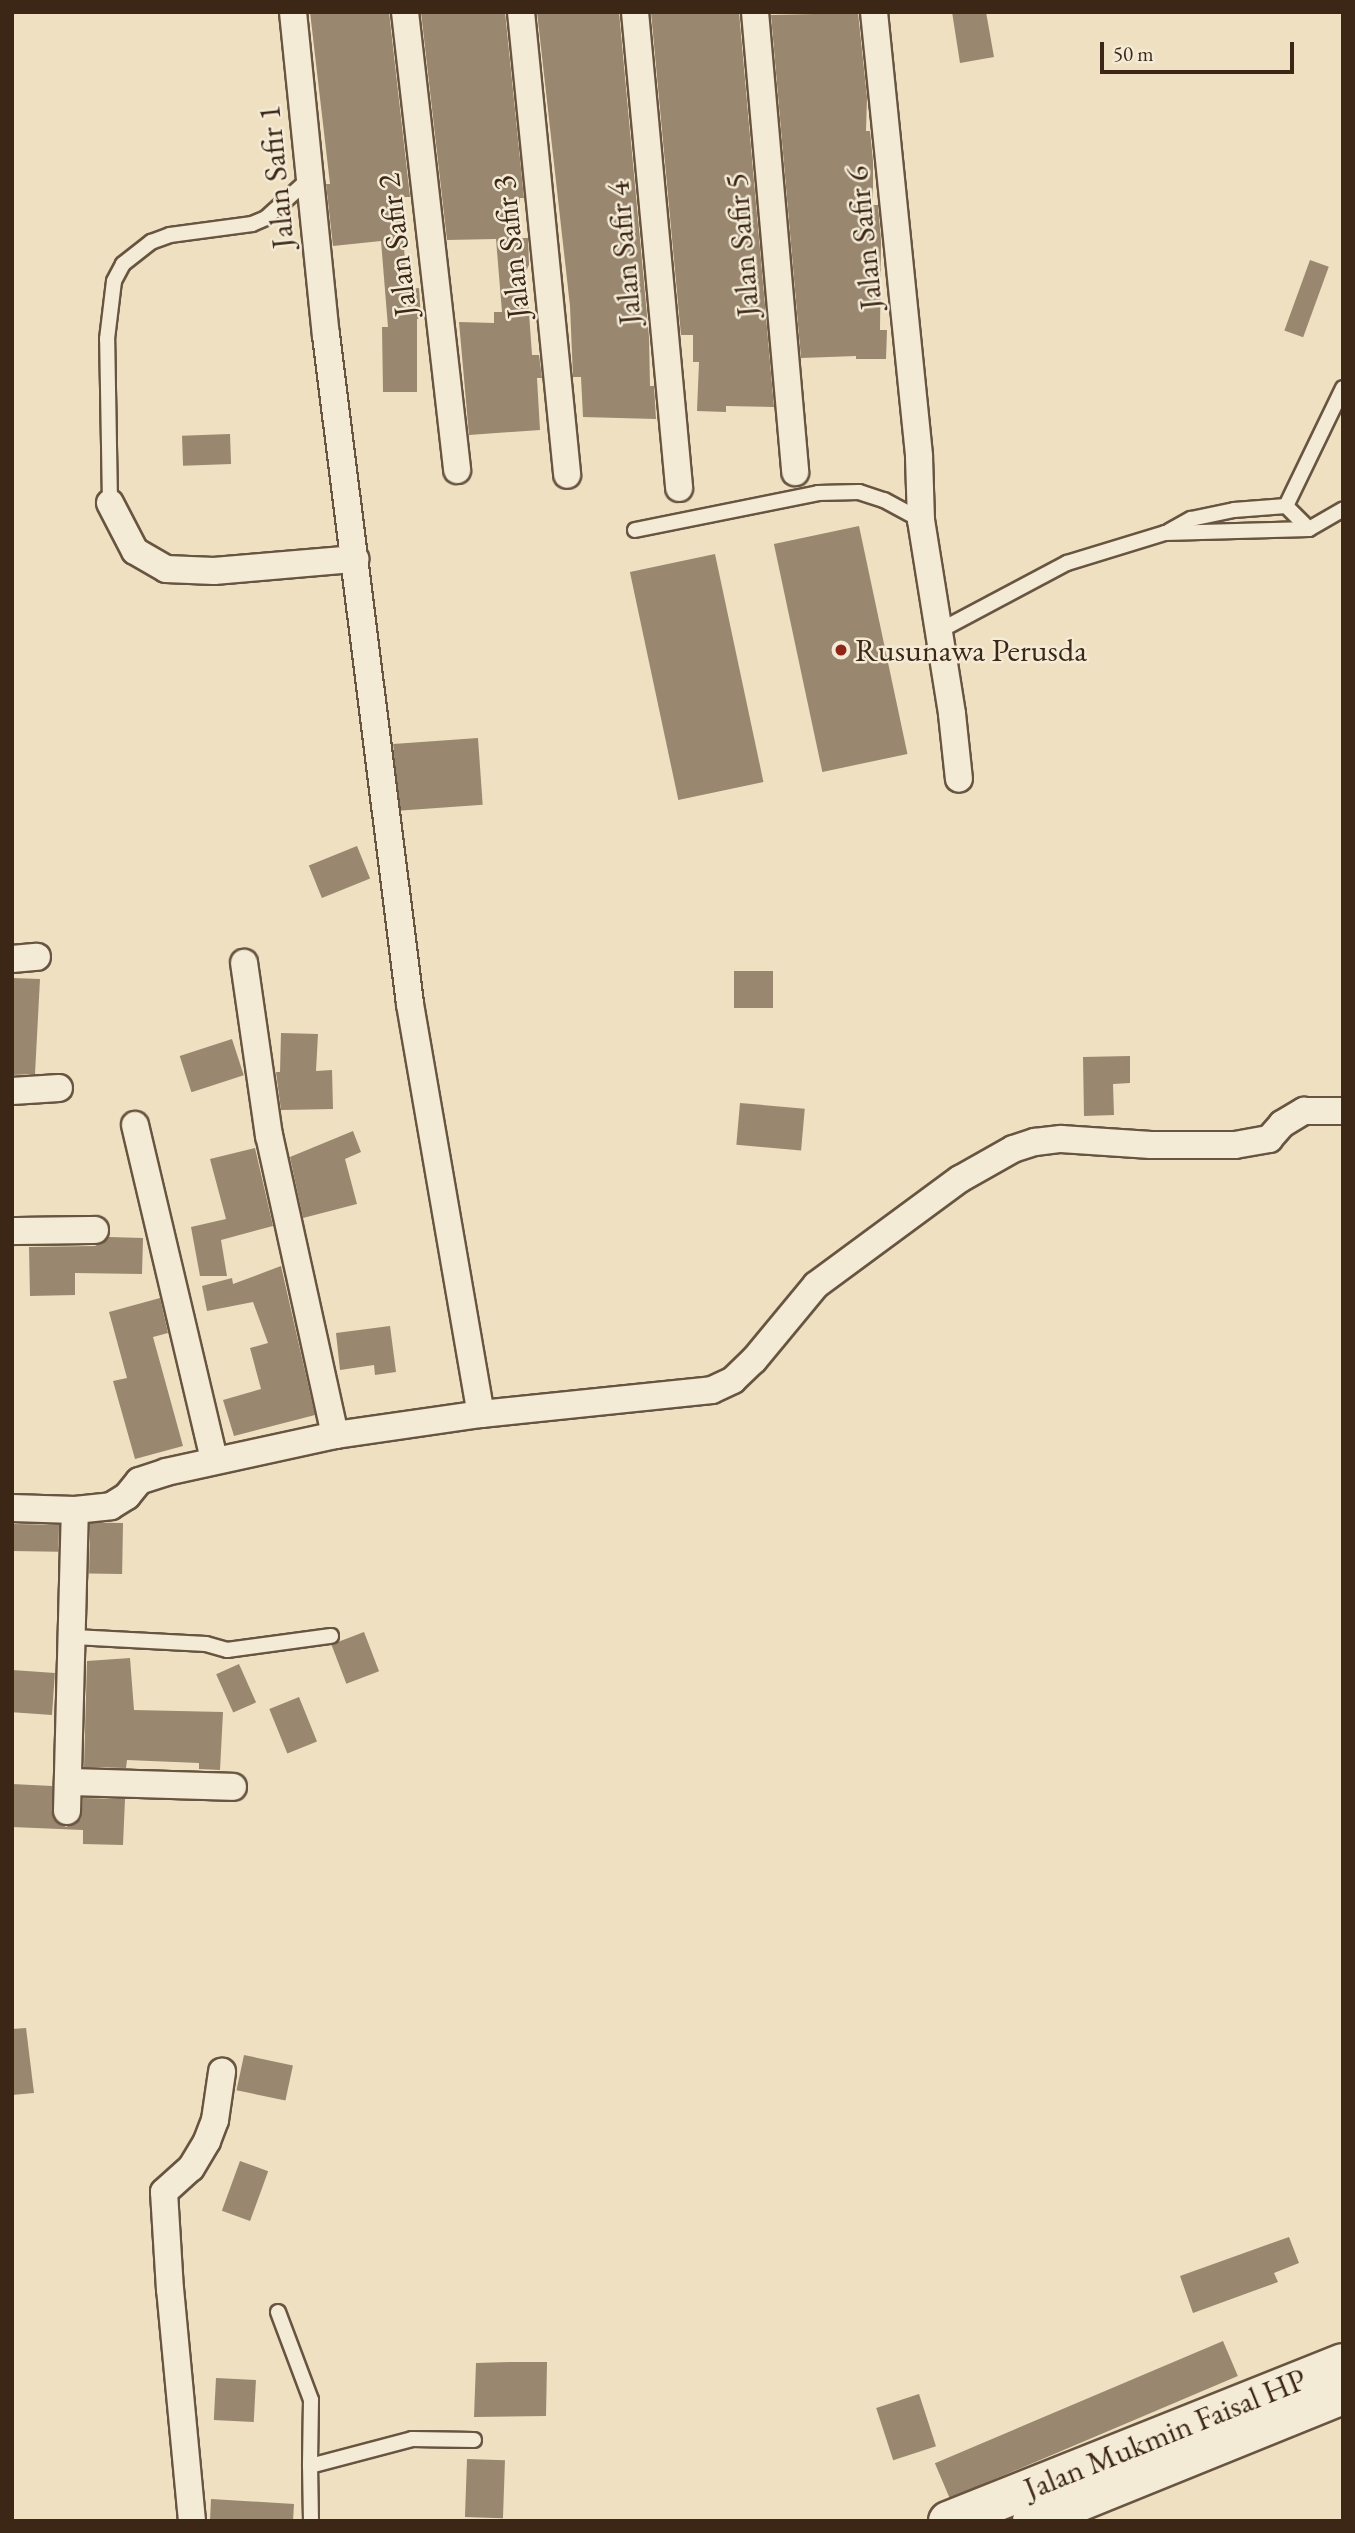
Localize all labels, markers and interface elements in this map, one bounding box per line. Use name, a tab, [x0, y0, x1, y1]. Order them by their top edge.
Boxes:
scale bar	[1103, 28, 1297, 72]
text: 50 m	[1113, 40, 1154, 67]
street label: Jalan Safir 1	[249, 103, 303, 251]
street label: Jalan Safir 6	[837, 164, 891, 312]
street label: Jalan Safir 2	[369, 171, 425, 319]
street label: Jalan Safir 5	[717, 172, 767, 318]
street label: Jalan Safir 3	[484, 173, 538, 321]
street label: Jalan Safir 4	[599, 180, 649, 326]
place label: Rusunawa Perusda	[855, 631, 1087, 669]
marker: Rusunawa Perusda	[833, 642, 849, 658]
street label: Jalan Mukmin Faisal HP	[1018, 2360, 1312, 2508]

